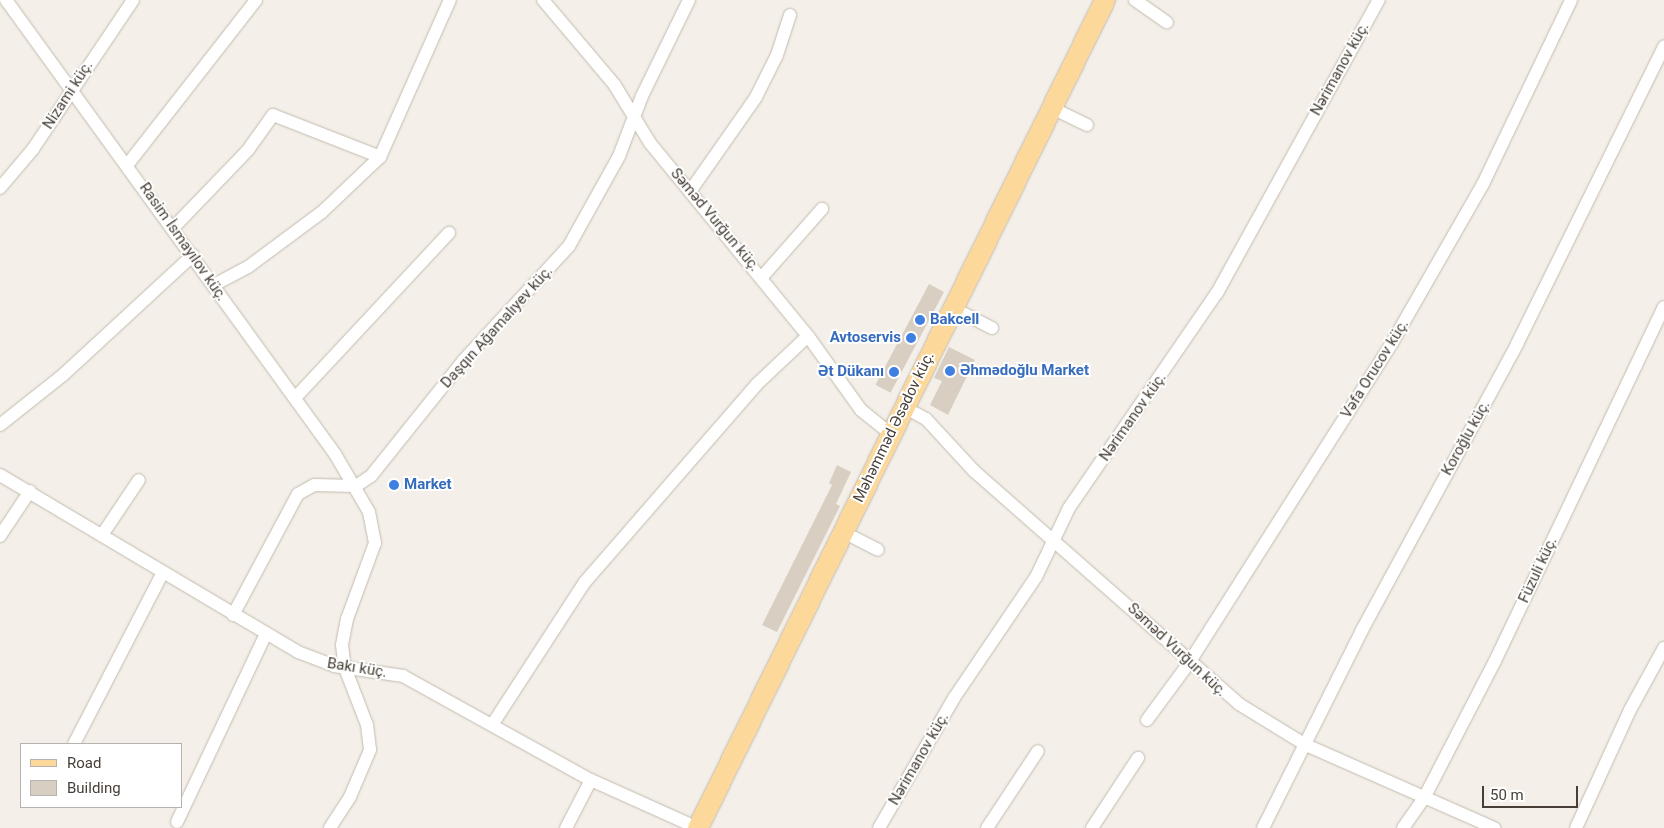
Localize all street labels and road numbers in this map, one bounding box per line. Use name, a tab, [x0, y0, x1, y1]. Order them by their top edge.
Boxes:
street label: Nərimanov küç.	[1307, 19, 1373, 119]
street label: Nizami küç.	[39, 57, 97, 133]
street label: Səməd Vurğun küç.	[667, 165, 763, 275]
street label: Rasim İsmayılov küç.	[135, 179, 231, 305]
street label: Daşqın Ağamalıyev küç.	[437, 262, 557, 392]
street label: Vəfa Orucov küç.	[1337, 316, 1413, 422]
street label: Məhəmməd Əsədov küç.	[850, 349, 938, 505]
street label: Nərimanov küç.	[1096, 369, 1170, 465]
street label: Koroğlu küç.	[1438, 397, 1494, 479]
street label: Füzuli küç.	[1515, 534, 1561, 606]
street label: Səməd Vurğun küç.	[1124, 599, 1230, 701]
street label: Bakı küç.	[326, 654, 388, 682]
street label: Nərimanov küç.	[885, 709, 953, 809]

